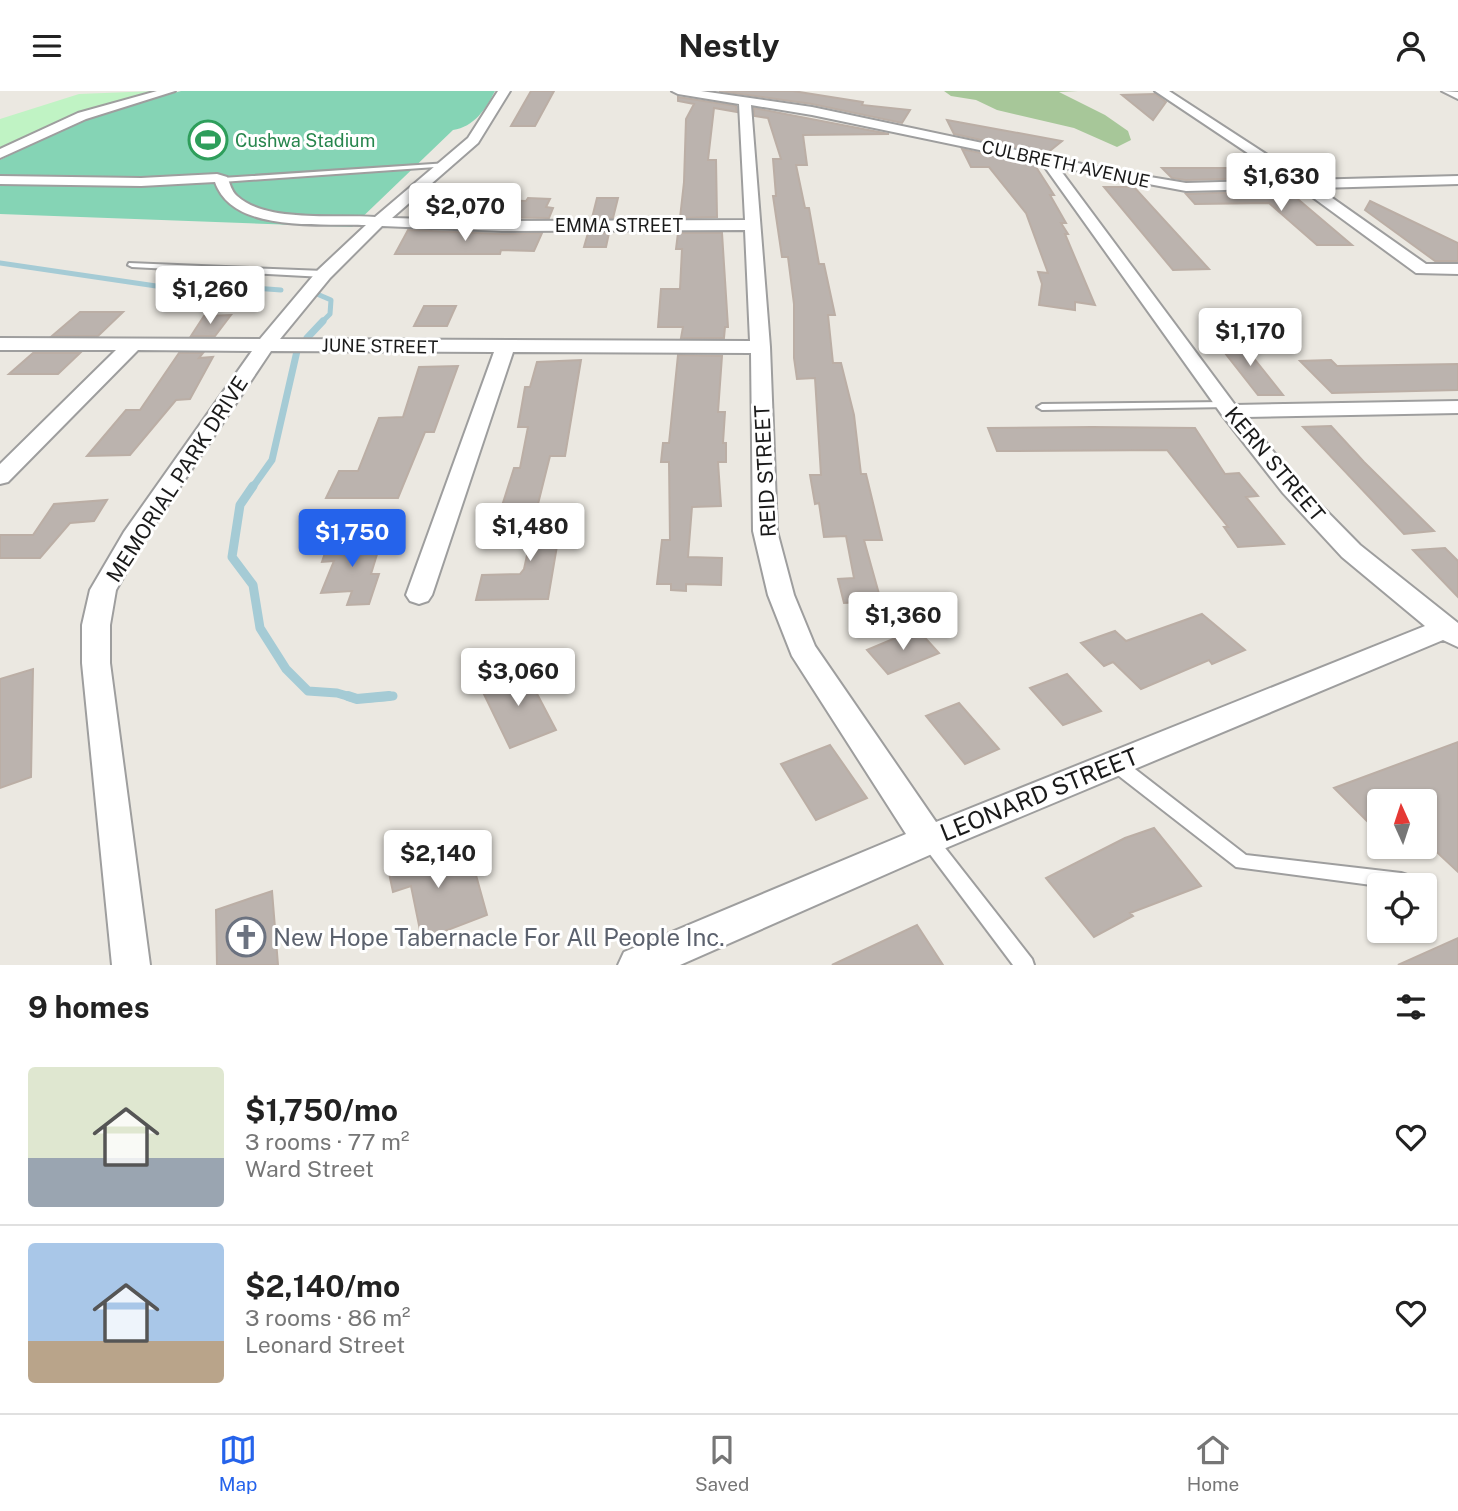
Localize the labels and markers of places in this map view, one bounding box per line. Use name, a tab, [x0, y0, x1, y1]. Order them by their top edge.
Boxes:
sports icon: Cushwa Stadium	[187, 119, 229, 161]
place label: Cushwa Stadium	[235, 130, 375, 151]
pin: $1,630	[1224, 153, 1338, 213]
pin: $2,070	[408, 183, 522, 243]
pin: $1,260	[153, 267, 267, 326]
pin: $1,170	[1193, 309, 1307, 368]
pin: $1,480	[473, 503, 587, 563]
pin: $1,750	[295, 510, 409, 569]
pin: $1,360	[846, 593, 960, 652]
pin: $3,060	[461, 649, 575, 708]
pin: $2,140	[381, 831, 495, 890]
church icon: New Hope Tabernacle For All People Inc.	[225, 916, 267, 958]
place label: New Hope Tabernacle For All People Inc.	[273, 923, 725, 951]

